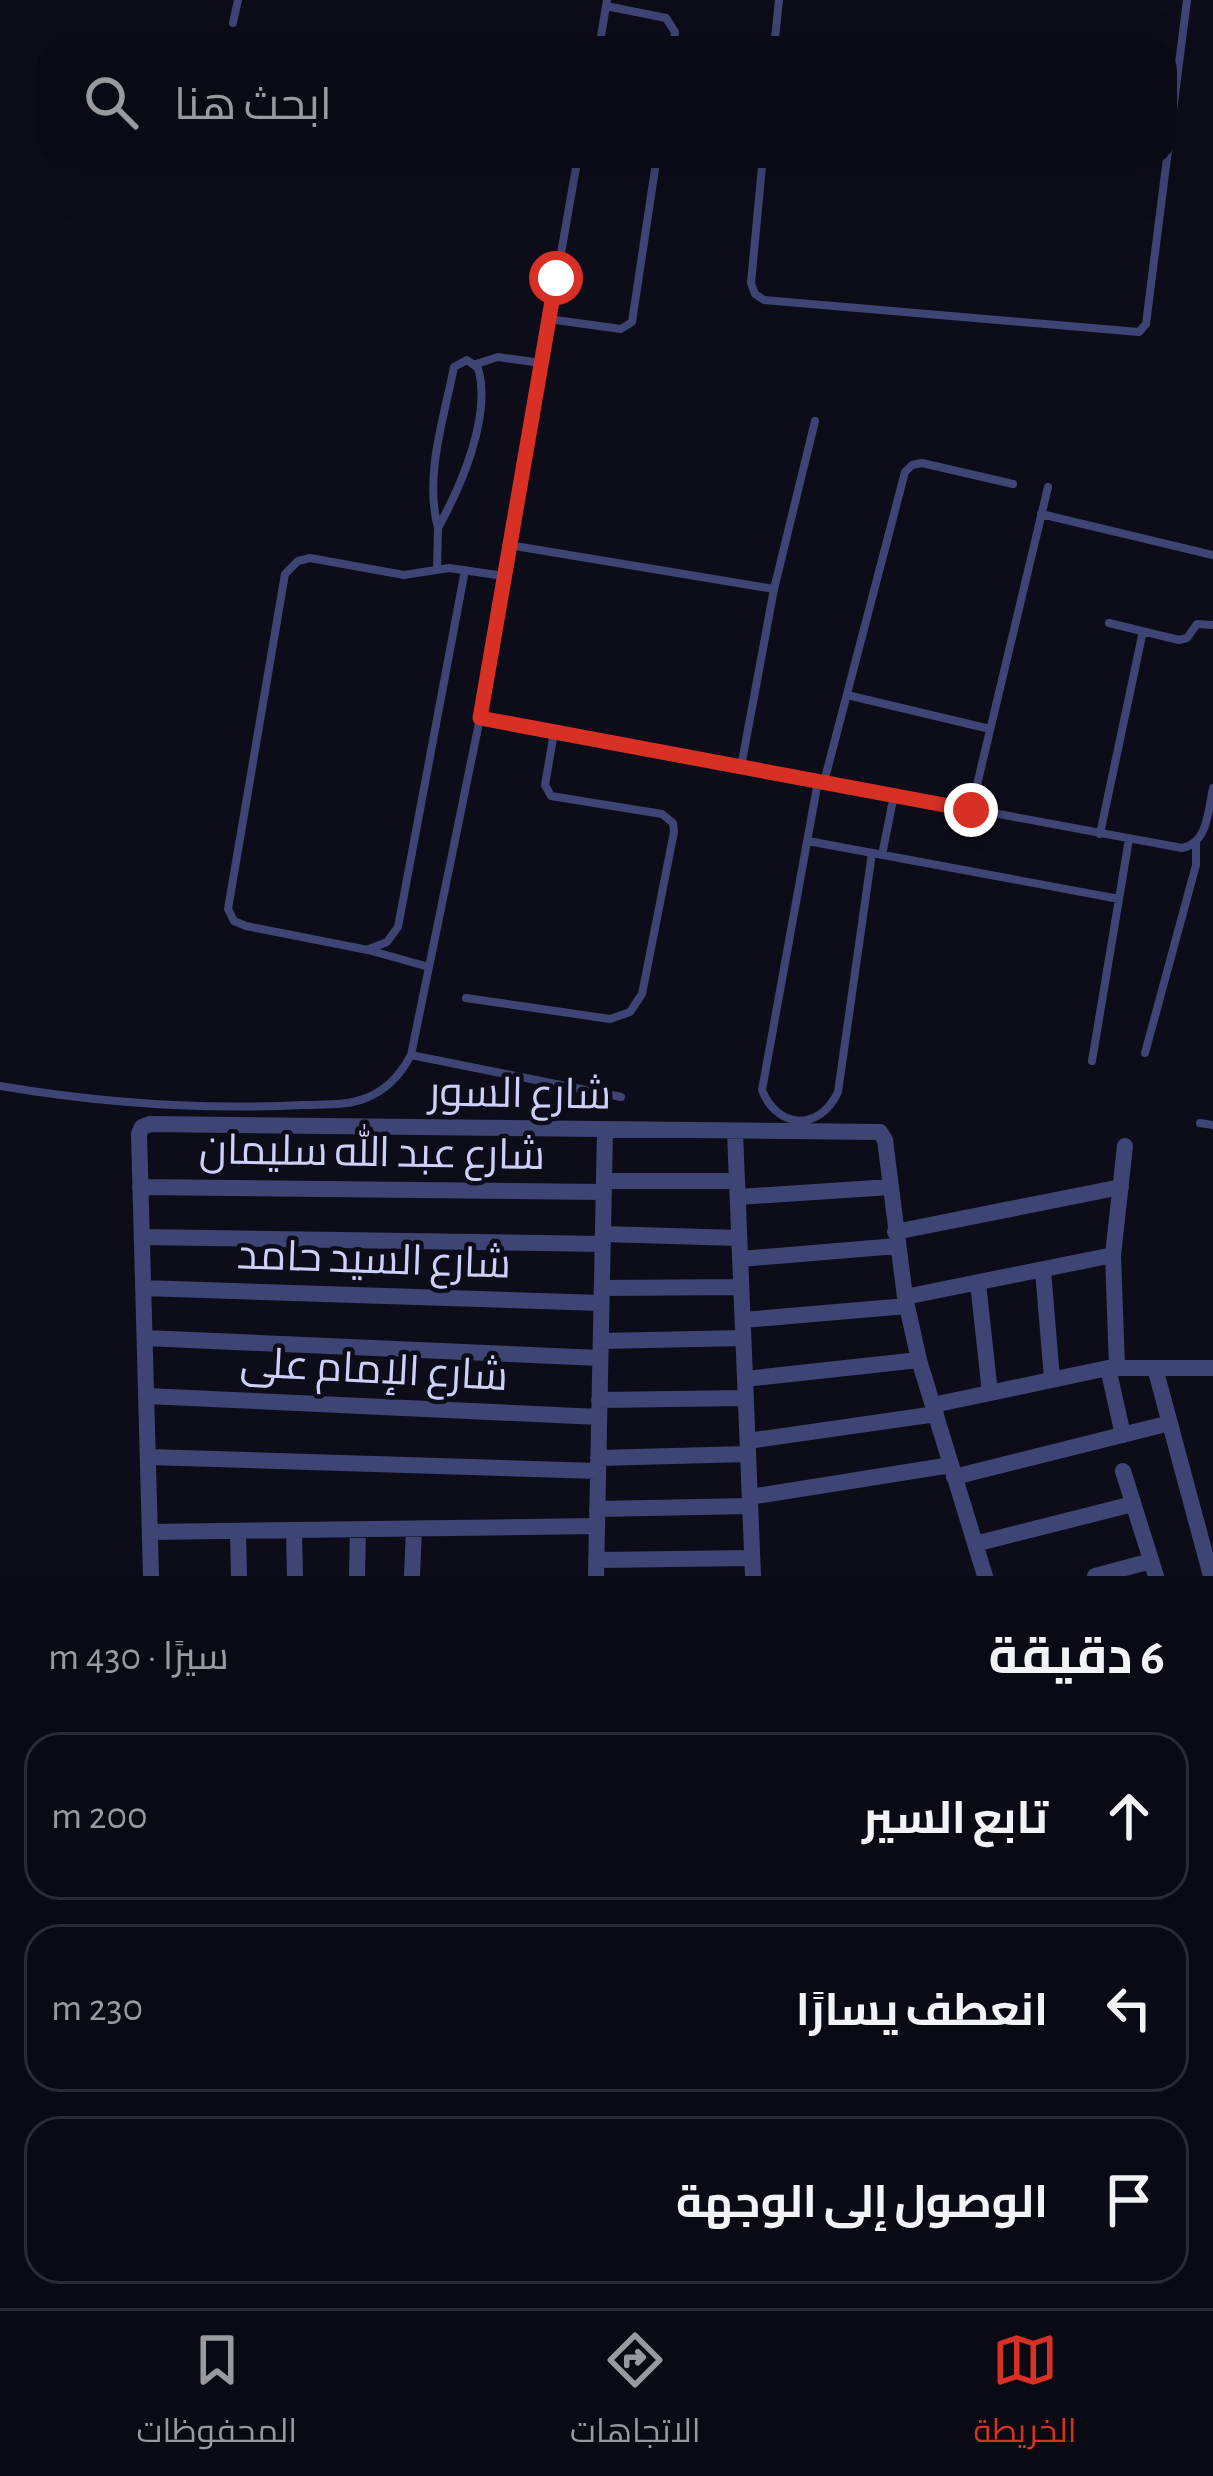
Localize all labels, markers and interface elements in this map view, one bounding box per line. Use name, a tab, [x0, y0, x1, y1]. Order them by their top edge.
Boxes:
search box	[36, 36, 1177, 168]
icon: search	[78, 69, 144, 135]
text: ابحث هنا	[174, 83, 332, 128]
route start	[529, 251, 583, 305]
route end	[944, 783, 998, 837]
street label: شارع السور	[426, 1071, 612, 1122]
street label: شارع عبد الله سليمان	[199, 1121, 546, 1182]
street label: شارع السيد حامد	[236, 1234, 512, 1291]
street label: شارع الإمام على	[239, 1342, 509, 1404]
text: 6 دقيقة	[988, 1632, 1165, 1683]
text: سيرًا · 430 m	[48, 1638, 229, 1677]
icon: ahead	[1096, 1783, 1162, 1849]
text: 200 m	[51, 1797, 148, 1836]
text: تابع السير	[862, 1797, 1048, 1842]
icon: left	[1096, 1975, 1162, 2041]
text: 230 m	[51, 1989, 143, 2028]
text: انعطف يسارًا	[796, 1989, 1048, 2034]
icon: arrive	[1096, 2167, 1162, 2233]
text: الوصول إلى الوجهة	[676, 2181, 1048, 2226]
tab: المحفوظات	[136, 2327, 297, 2461]
tab: الاتجاهات	[570, 2327, 701, 2461]
tab: الخريطة	[974, 2327, 1077, 2461]

